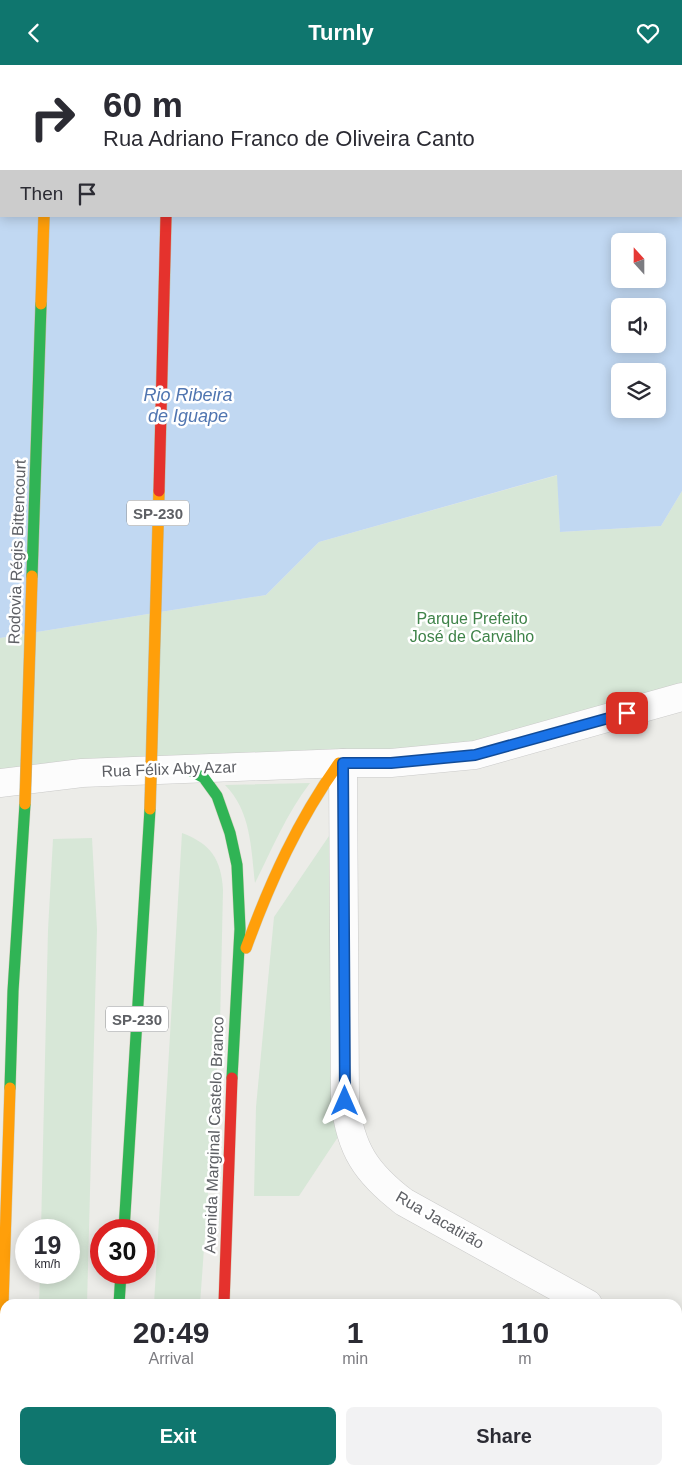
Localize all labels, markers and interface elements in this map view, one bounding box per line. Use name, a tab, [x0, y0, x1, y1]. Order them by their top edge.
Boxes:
icon: back	[20, 19, 48, 47]
icon: heart	[634, 19, 662, 47]
text: Turnly	[308, 20, 374, 45]
icon: right	[20, 85, 85, 150]
text: 60 m	[103, 85, 183, 124]
text: Rua Adriano Franco de Oliveira Canto	[103, 126, 475, 151]
icon: arrive	[73, 180, 101, 208]
text: Then	[20, 183, 63, 204]
north arrow	[611, 233, 666, 287]
map controls	[611, 233, 666, 418]
button: sound	[611, 298, 666, 353]
button: layers	[611, 363, 666, 418]
water label: Rio Ribeira de Iguape	[143, 385, 233, 426]
street label: Rodovia Régis Bittencourt	[5, 459, 29, 645]
road number: SP-230	[127, 501, 189, 525]
park label: Parque Prefeito José de Carvalho	[410, 610, 534, 645]
pin	[606, 692, 648, 734]
icon: arrive	[613, 699, 641, 727]
street label: Rua Félix Aby Azar	[101, 758, 238, 780]
road number: SP-230	[106, 1007, 168, 1031]
street label: Avenida Marginal Castelo Branco	[201, 1016, 227, 1254]
position arrow	[318, 1074, 370, 1126]
street label: Rua Jacatirão	[393, 1188, 487, 1252]
speed limit sign: 30	[90, 1219, 155, 1284]
text: 19	[34, 1231, 61, 1259]
text: km/h	[34, 1257, 61, 1271]
text: 20:49	[133, 1316, 210, 1349]
text: 1	[347, 1316, 364, 1349]
text: 110	[501, 1316, 549, 1349]
text: Arrival	[148, 1350, 194, 1367]
text: min	[342, 1350, 368, 1367]
text: m	[518, 1350, 532, 1367]
button: Exit	[20, 1407, 336, 1465]
button: Share	[346, 1407, 662, 1465]

